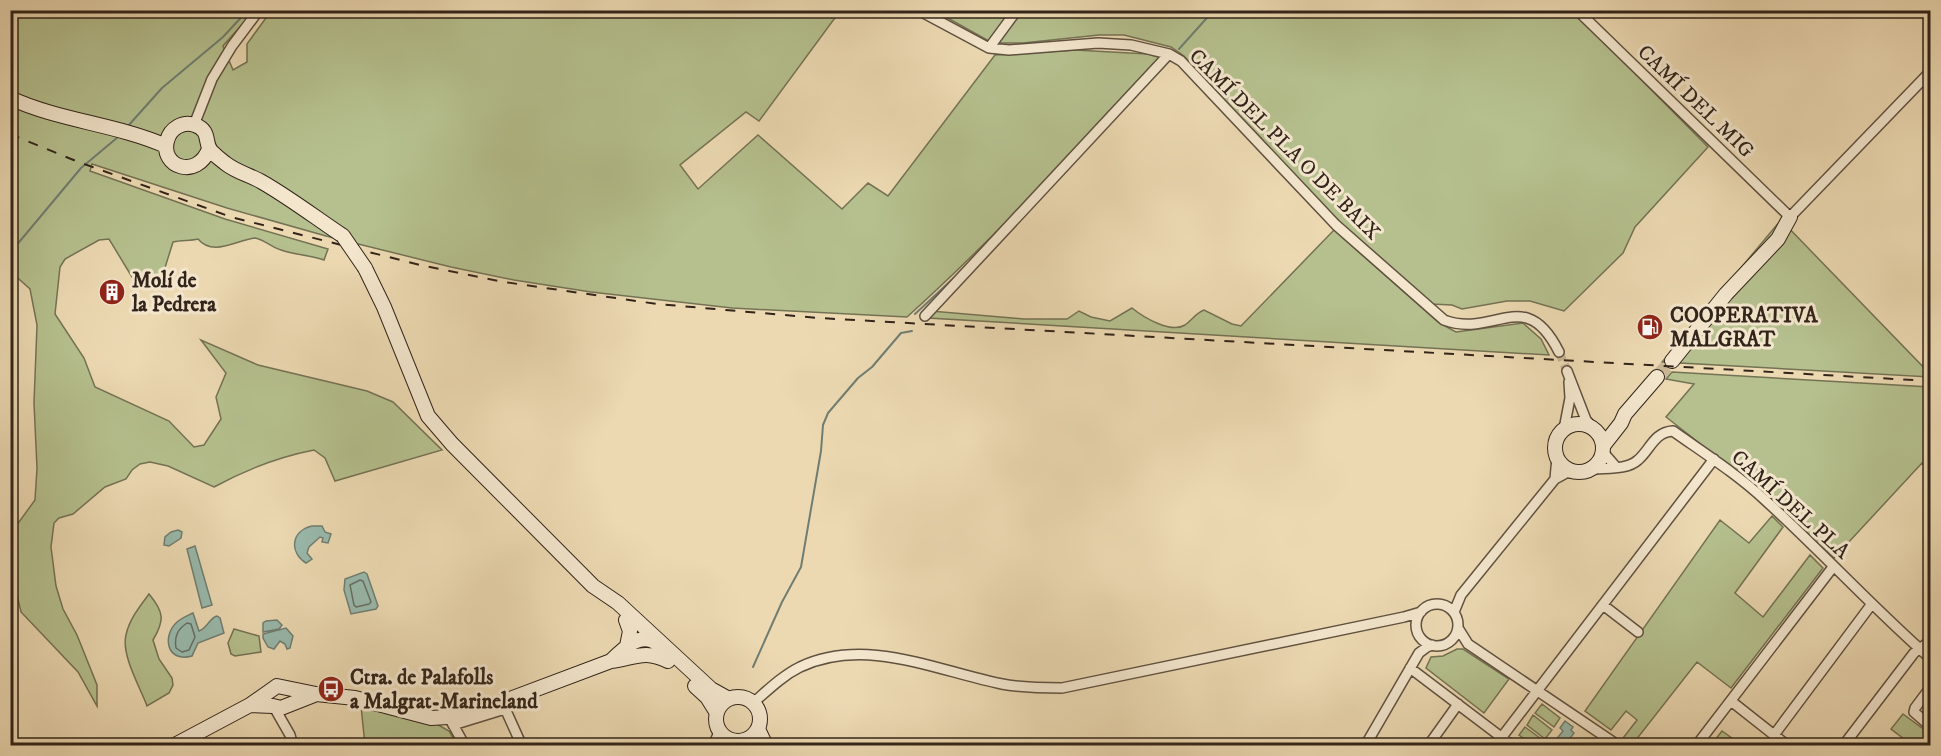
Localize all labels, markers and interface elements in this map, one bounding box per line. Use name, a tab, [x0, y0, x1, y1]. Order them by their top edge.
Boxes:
street label: CAMÍ DEL MIG	[1632, 38, 1761, 164]
street label: CAMÍ DEL PLA O DE BAIX	[1183, 42, 1387, 246]
place label: Molí de la Pedrera	[131, 268, 217, 318]
building icon: Molí de la Pedrera	[97, 277, 127, 307]
place label: COOPERATIVA MALGRAT	[1670, 303, 1818, 353]
fuel station icon: COOPERATIVA MALGRAT	[1635, 312, 1665, 342]
street label: CAMÍ DEL PLA	[1726, 443, 1857, 565]
place label: Ctra. de Palafolls a Malgrat-Marineland	[350, 665, 538, 715]
bus stop icon: Ctra. de Palafolls a Malgrat-Marineland	[316, 674, 346, 704]

